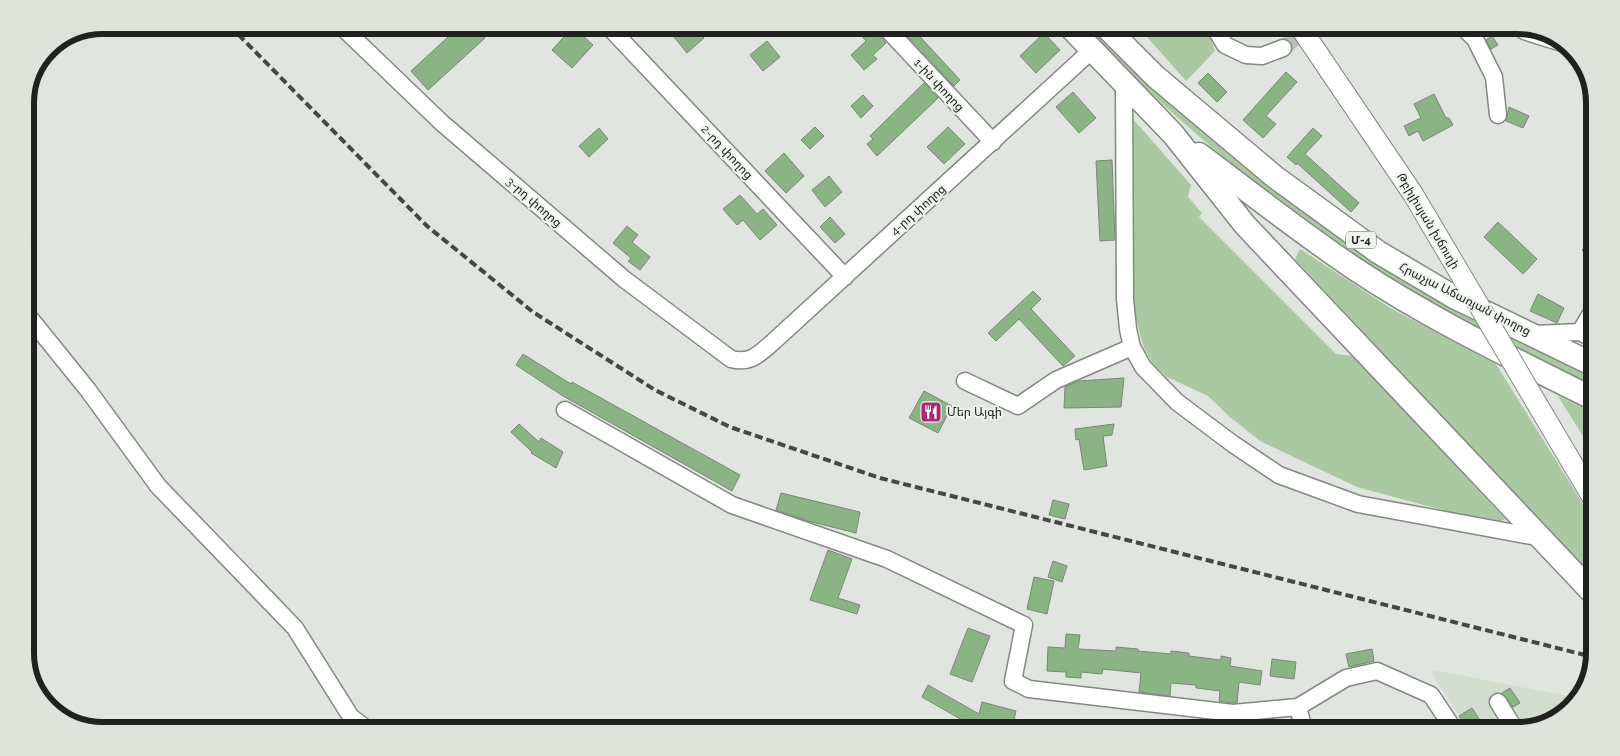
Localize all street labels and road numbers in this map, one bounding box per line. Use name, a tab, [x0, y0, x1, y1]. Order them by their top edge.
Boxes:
street label: 1-ին փողոց	[911, 56, 967, 114]
street label: 2-րդ փողոց	[698, 122, 756, 182]
street label: Թբիլիսյան խճուղի	[1394, 170, 1462, 272]
street label: 3-րդ փողոց	[503, 174, 565, 230]
street label: 4-րդ փողոց	[888, 182, 948, 238]
road number: Մ-4	[1346, 232, 1376, 248]
street label: Հրաչյա Աճառյան փողոց	[1397, 260, 1533, 338]

